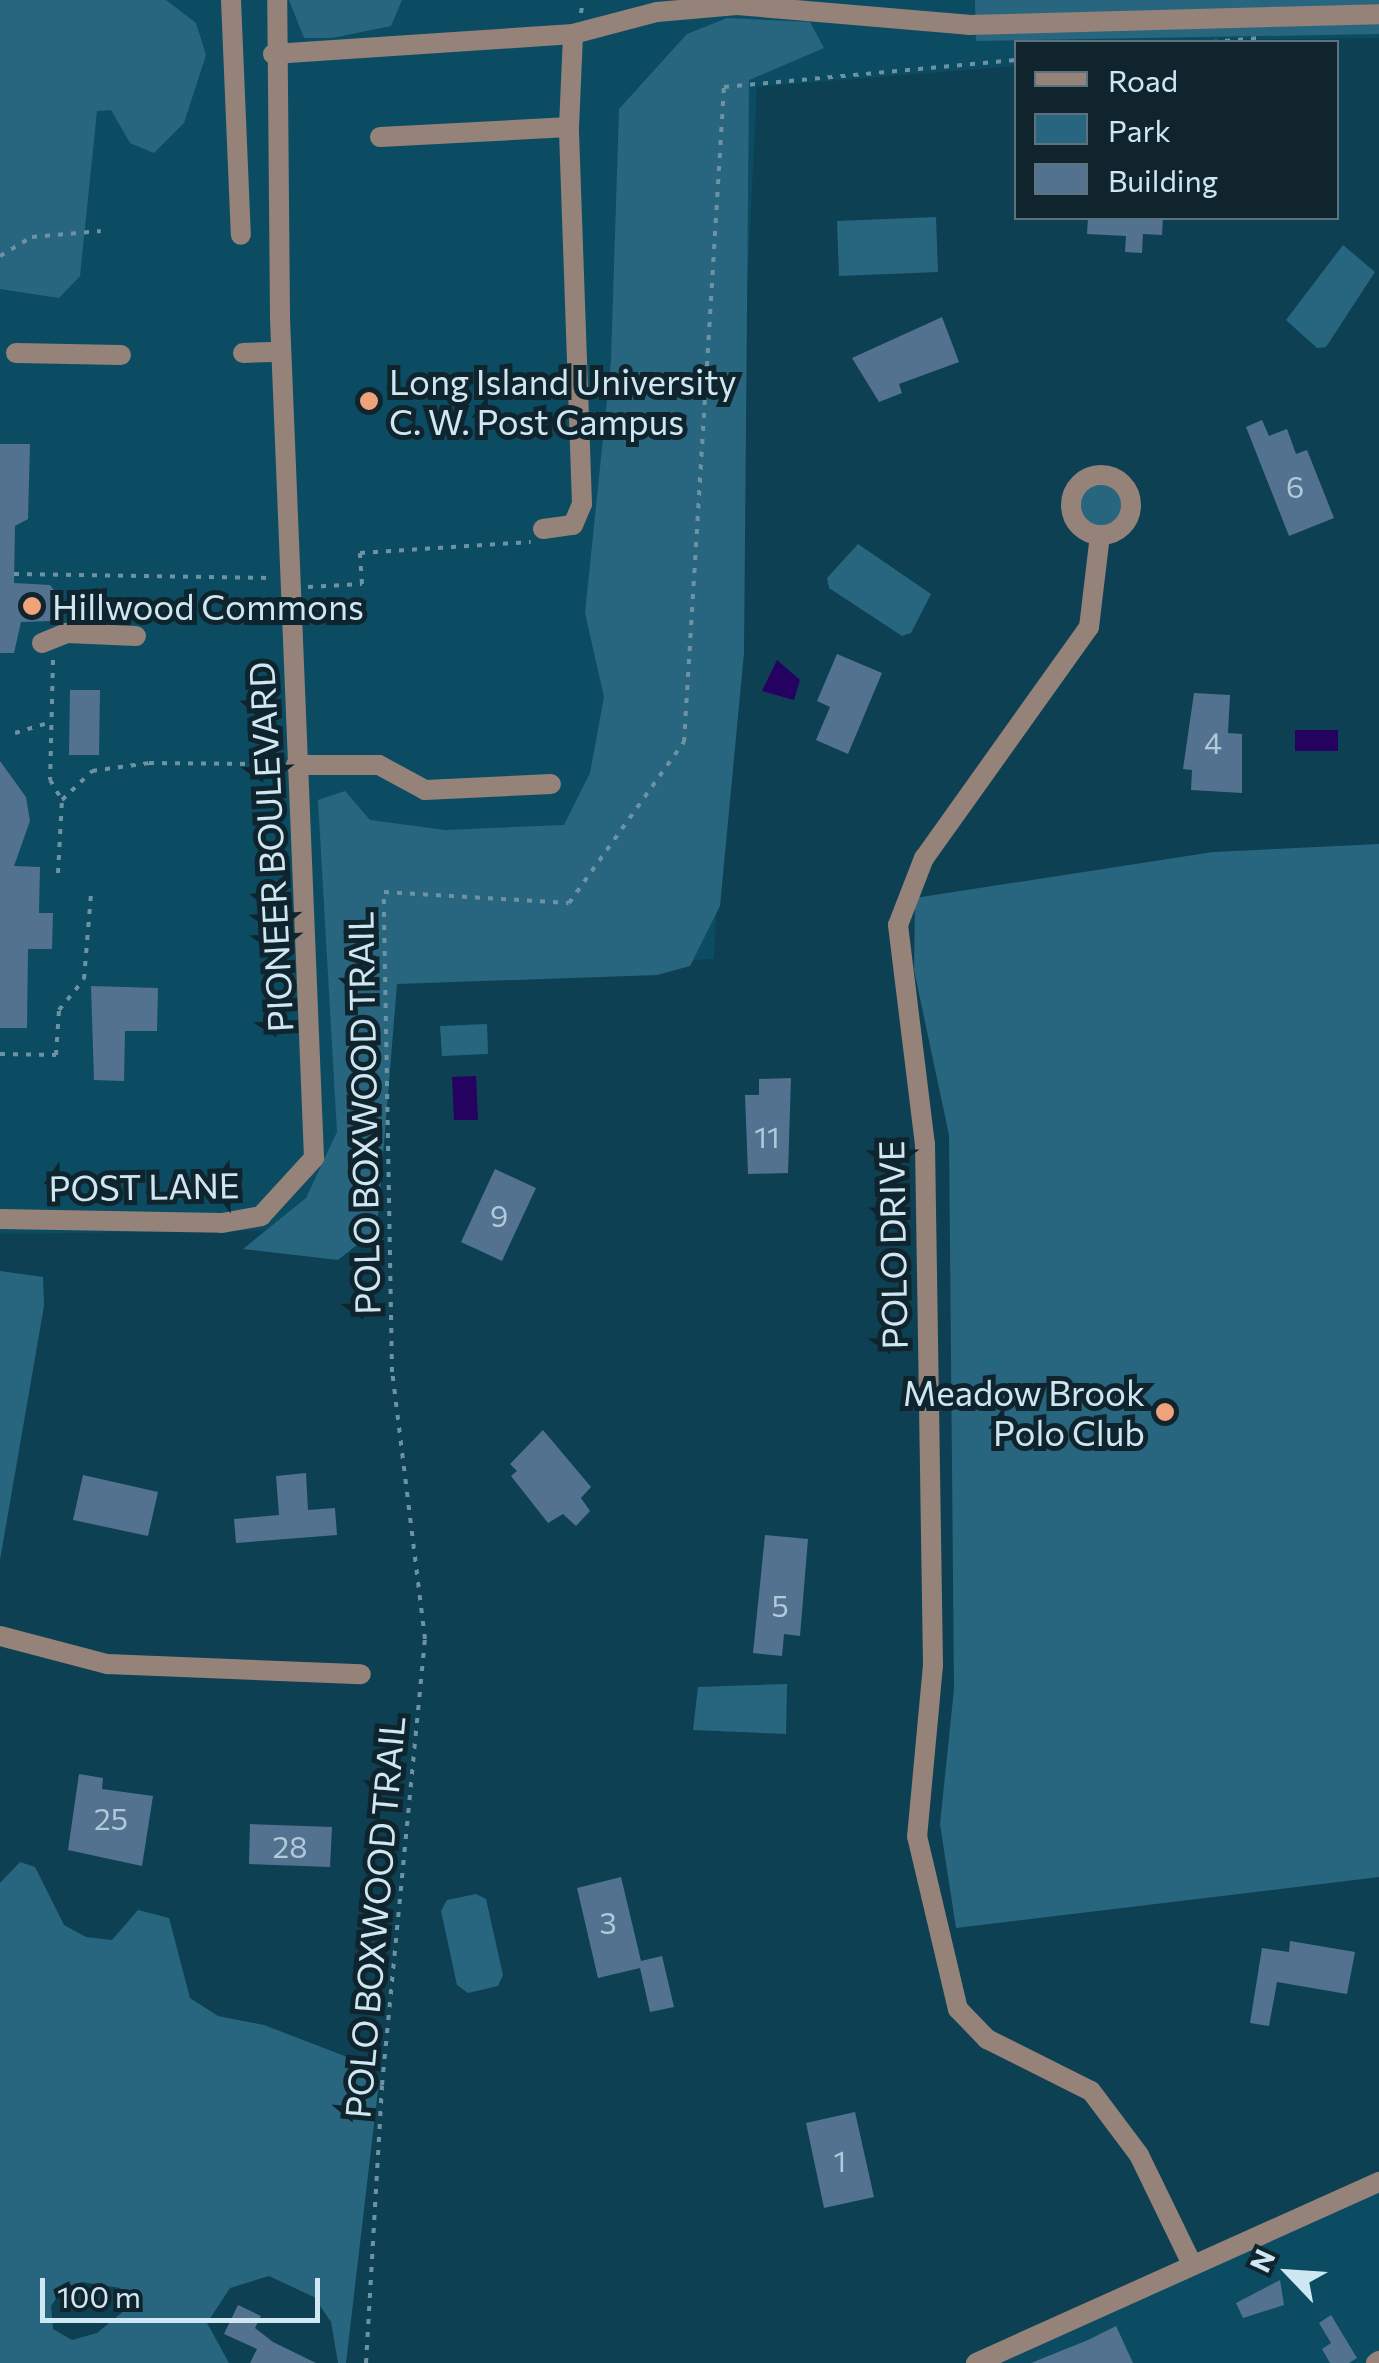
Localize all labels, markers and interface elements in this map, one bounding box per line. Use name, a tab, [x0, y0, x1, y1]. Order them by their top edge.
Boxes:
legend	[1014, 40, 1339, 220]
text: Road	[1108, 61, 1178, 98]
text: Park	[1108, 111, 1171, 148]
text: Building	[1108, 161, 1218, 198]
place label: Long Island University C. W. Post Campus	[389, 360, 737, 442]
marker: Long Island University C. W. Post Campus	[358, 390, 380, 412]
house number: 6	[1286, 468, 1304, 504]
place label: Hillwood Commons	[52, 585, 364, 627]
marker: Hillwood Commons	[21, 595, 43, 617]
street label: PIONEER BOULEVARD	[239, 661, 301, 1033]
house number: 4	[1204, 724, 1222, 760]
street label: POLO BOXWOOD TRAIL	[338, 911, 388, 1315]
house number: 11	[754, 1118, 780, 1154]
street label: POLO DRIVE	[869, 1140, 915, 1350]
street label: POST LANE	[48, 1163, 240, 1209]
house number: 9	[490, 1197, 508, 1233]
place label: Meadow Brook Polo Club	[903, 1371, 1145, 1453]
marker: Meadow Brook Polo Club	[1154, 1401, 1176, 1423]
house number: 5	[771, 1587, 789, 1623]
street label: POLO BOXWOOD TRAIL	[335, 1714, 413, 2120]
house number: 25	[94, 1800, 128, 1836]
house number: 28	[273, 1828, 307, 1864]
house number: 3	[599, 1904, 617, 1940]
house number: 1	[834, 2142, 846, 2178]
north arrow	[1239, 2223, 1339, 2323]
text: N	[1242, 2244, 1282, 2277]
scale bar	[45, 2258, 325, 2320]
text: 100 m	[57, 2277, 141, 2314]

